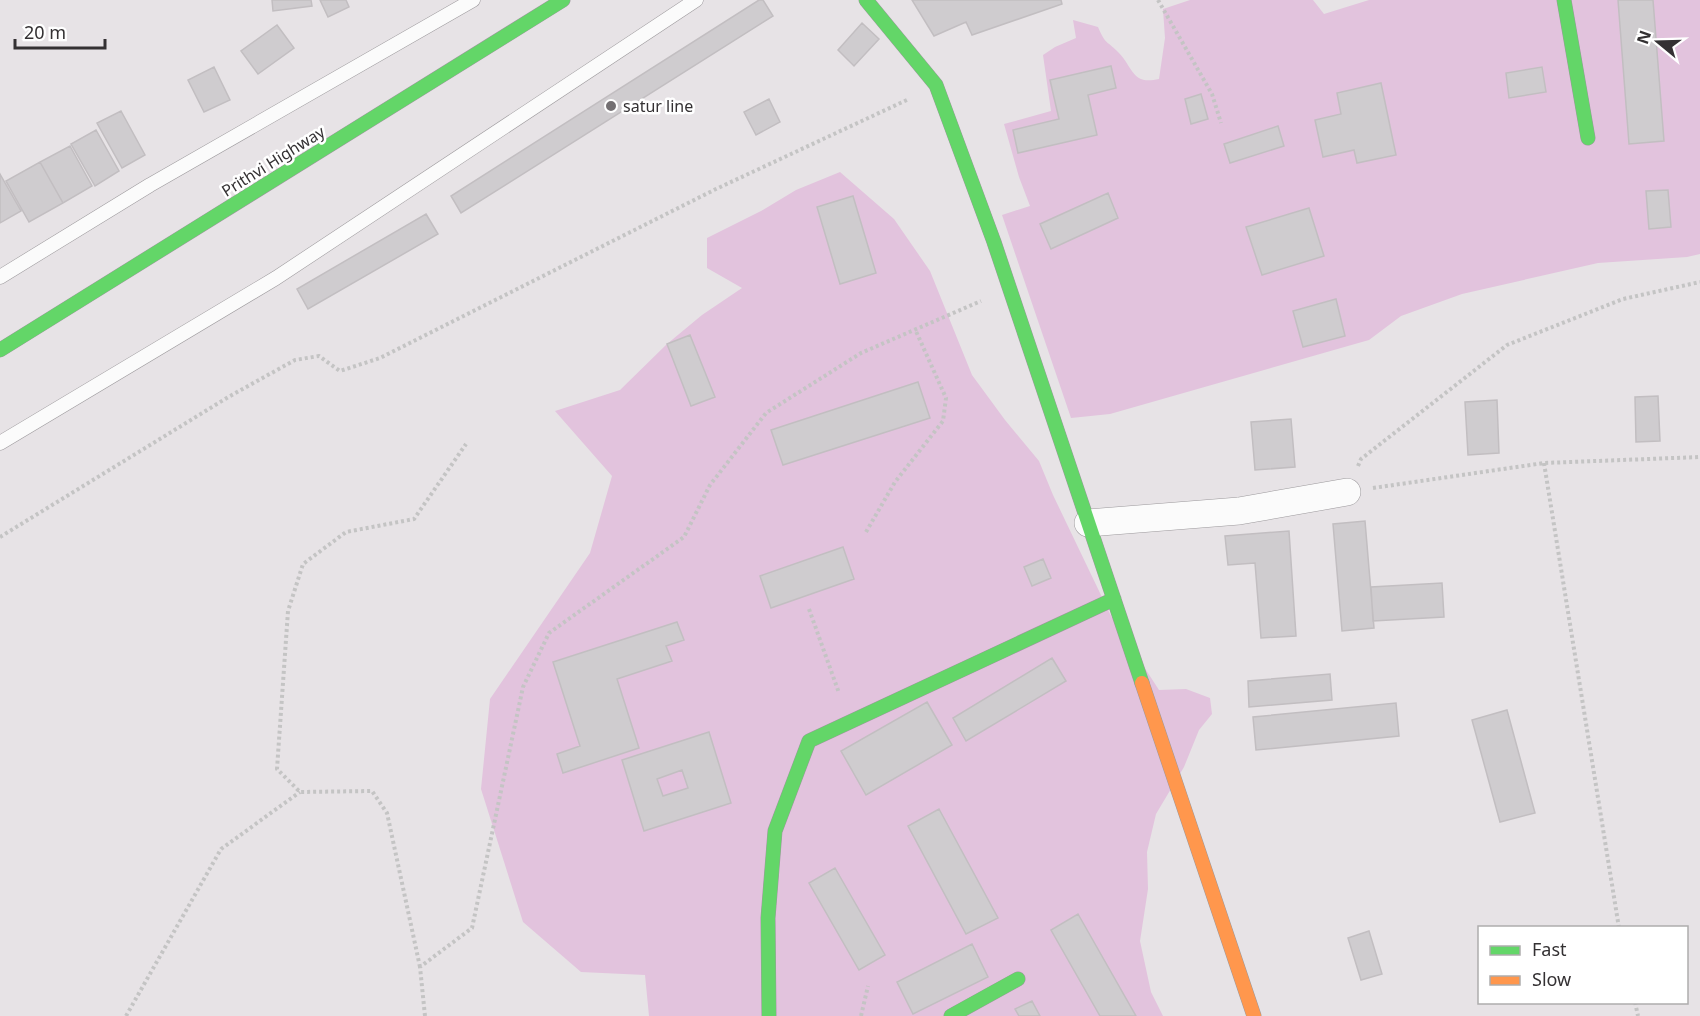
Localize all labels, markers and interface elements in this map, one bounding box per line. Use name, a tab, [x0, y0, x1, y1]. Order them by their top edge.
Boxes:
scale bar	[15, 12, 105, 50]
north arrow	[1628, 12, 1688, 72]
text: 20 m	[24, 20, 66, 44]
text: N	[1631, 27, 1656, 47]
place label: satur line	[623, 95, 693, 117]
marker: satur line	[604, 99, 618, 113]
street label: Prithvi Highway	[217, 120, 330, 202]
legend	[1478, 926, 1688, 1004]
text: Fast	[1532, 937, 1567, 961]
text: Slow	[1532, 967, 1571, 991]

